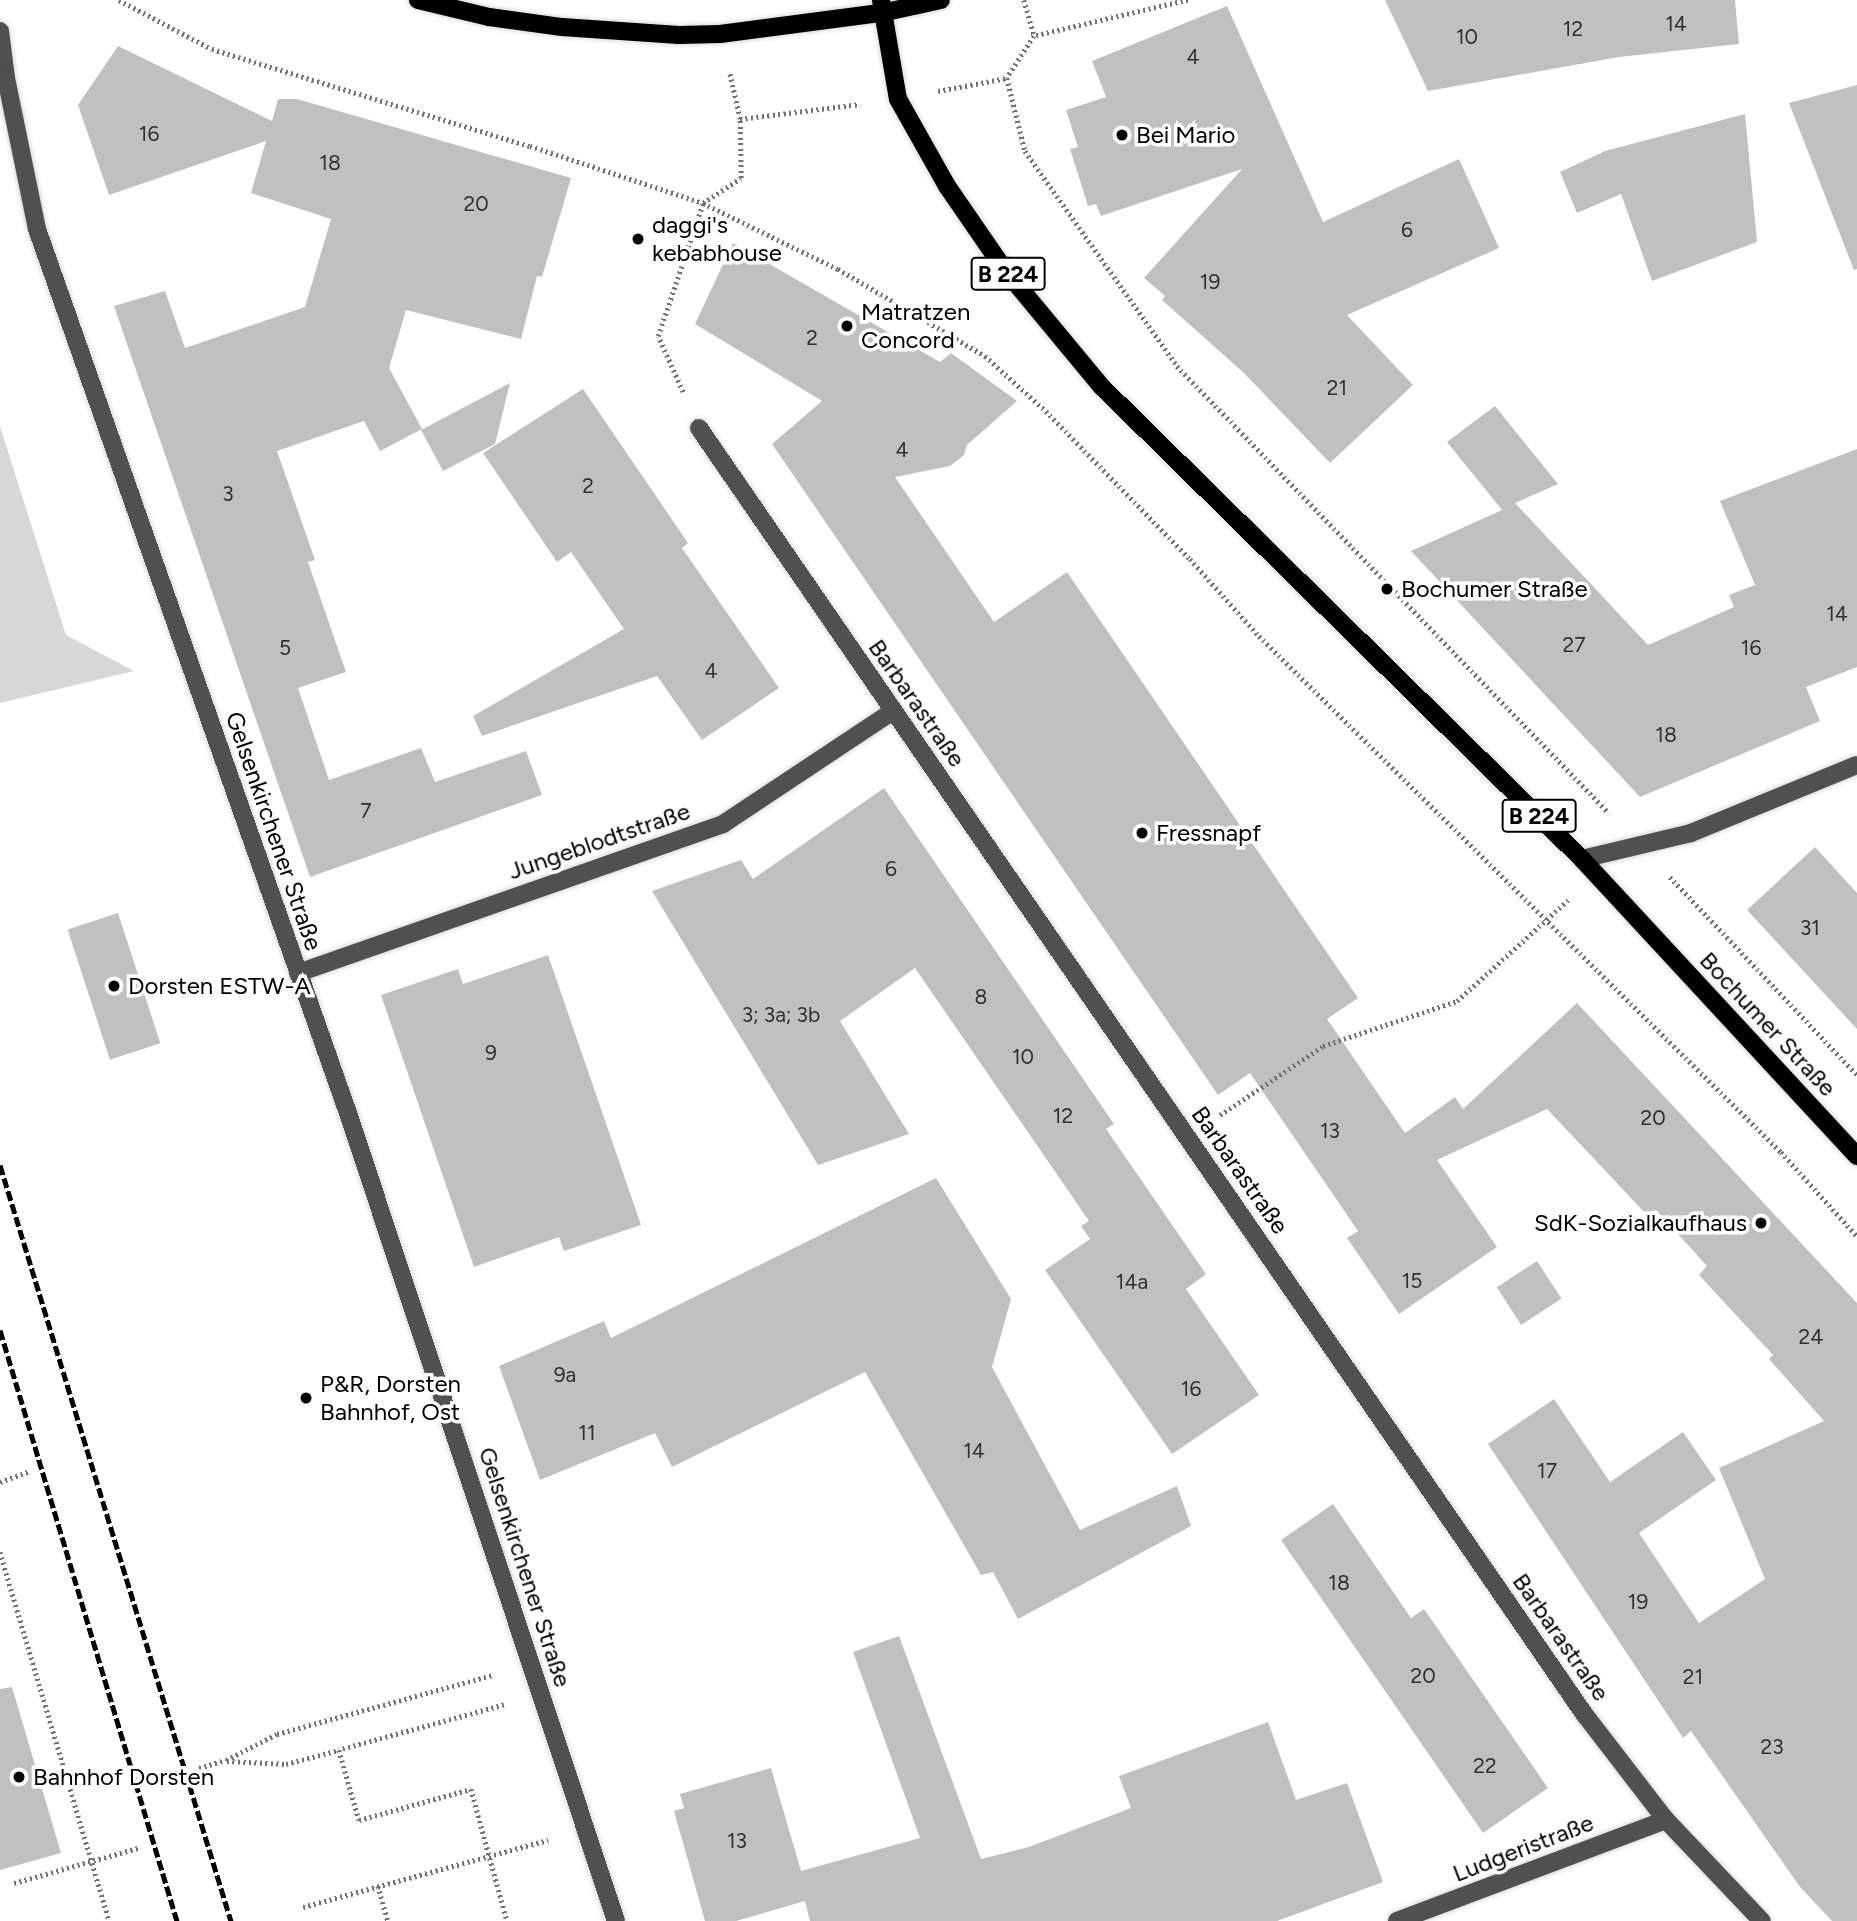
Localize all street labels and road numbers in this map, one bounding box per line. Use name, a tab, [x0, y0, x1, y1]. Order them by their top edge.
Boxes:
road number: B 224	[970, 255, 1046, 294]
street label: Barbarastraße	[862, 634, 972, 772]
street label: Gelsenkirchener Straße	[220, 708, 328, 954]
street label: Jungeblodtstraße	[504, 796, 694, 886]
road number: B 224	[1500, 796, 1578, 836]
street label: Bochumer Straße	[1694, 946, 1842, 1102]
street label: Barbarastraße	[1185, 1101, 1295, 1239]
street label: Gelsenkirchener Straße	[473, 1443, 577, 1691]
street label: Barbarastraße	[1506, 1568, 1616, 1706]
street label: Ludgeristraße	[1449, 1808, 1597, 1888]

